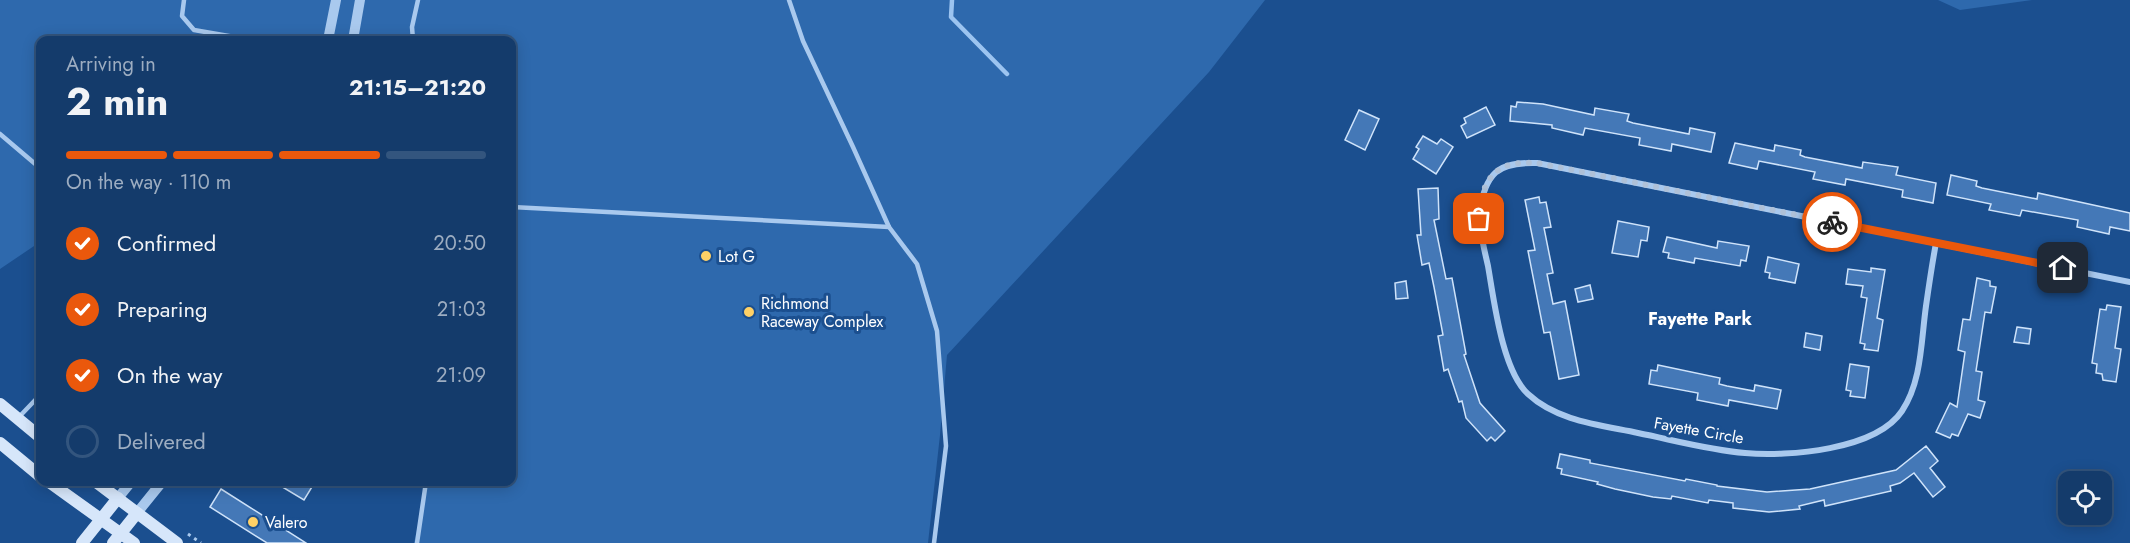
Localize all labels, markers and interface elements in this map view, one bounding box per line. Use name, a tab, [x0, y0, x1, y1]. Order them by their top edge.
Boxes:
text: Arriving in	[66, 50, 156, 79]
text: 21:15–21:20	[349, 71, 486, 103]
text: 2 min	[66, 73, 168, 130]
text: On the way · 110 m	[66, 168, 231, 197]
courier	[1802, 192, 1862, 252]
pin	[1453, 193, 1504, 244]
icon: bag	[1462, 202, 1495, 235]
icon: bike	[1816, 206, 1849, 239]
icon: check	[66, 227, 99, 260]
text: Confirmed	[117, 227, 216, 259]
text: 20:50	[433, 229, 486, 258]
pin	[2037, 242, 2088, 293]
place label: Lot G	[718, 245, 755, 268]
marker: Lot G	[699, 249, 713, 263]
icon: home	[2046, 251, 2079, 284]
place label: Richmond Raceway Complex	[761, 292, 884, 333]
icon: check	[66, 293, 99, 326]
text: Preparing	[117, 293, 208, 325]
text: 21:03	[437, 295, 486, 324]
marker: Richmond Raceway Complex	[742, 305, 756, 319]
district label: Fayette Park	[1648, 306, 1752, 332]
icon: check	[66, 359, 99, 392]
text: On the way	[117, 359, 222, 391]
text: 21:09	[436, 361, 486, 390]
street label: Fayette Circle	[1652, 411, 1746, 450]
text: Delivered	[117, 425, 206, 457]
map controls	[2058, 471, 2112, 525]
button: locate	[2058, 471, 2112, 525]
place label: Valero	[265, 511, 308, 534]
marker: Valero	[246, 515, 260, 529]

